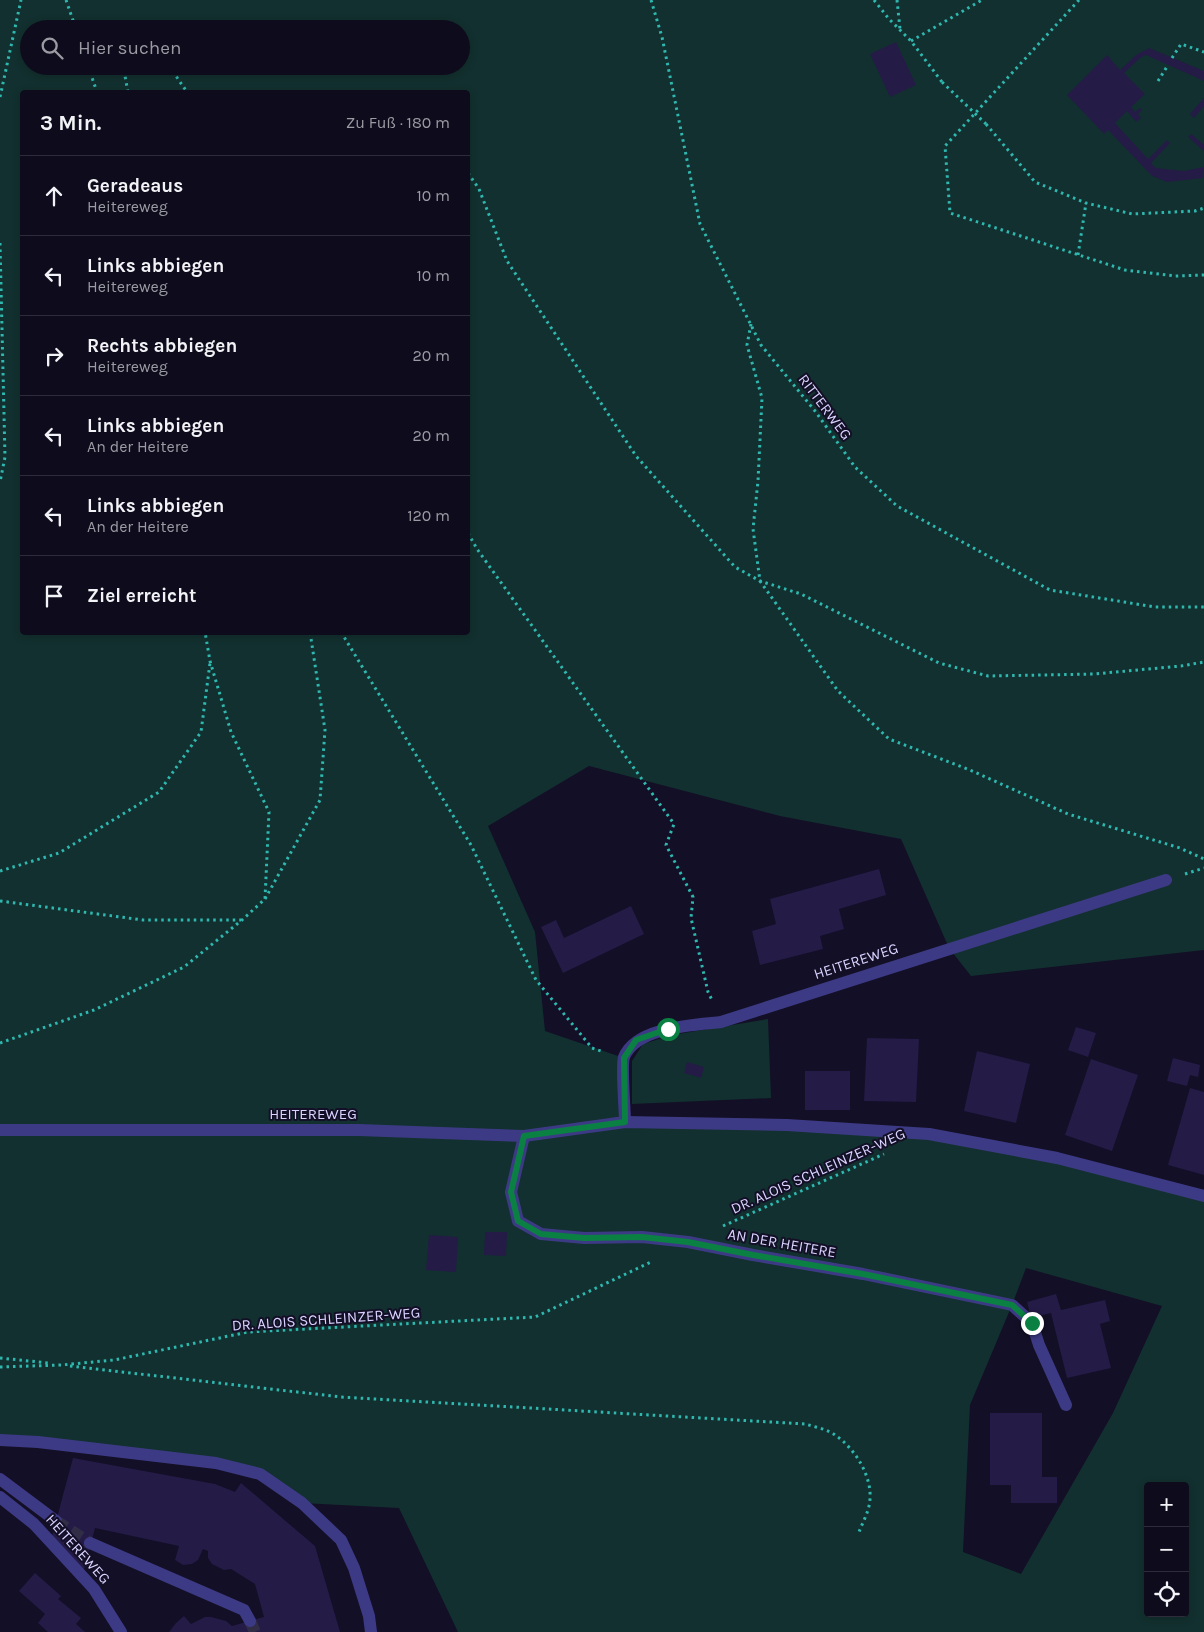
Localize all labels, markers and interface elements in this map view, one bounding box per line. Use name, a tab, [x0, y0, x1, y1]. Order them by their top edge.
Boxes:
search box	[20, 20, 470, 75]
icon: search	[38, 34, 66, 62]
text: Hier suchen	[78, 37, 181, 59]
text: 3 Min.	[40, 111, 101, 135]
text: Zu Fuß · 180 m	[346, 113, 450, 132]
text: Geradeaus	[87, 175, 183, 197]
icon: ahead	[40, 182, 68, 210]
text: 10 m	[416, 186, 450, 205]
text: Heitereweg	[87, 197, 168, 216]
text: Links abbiegen	[87, 255, 224, 277]
icon: left	[40, 262, 68, 290]
text: 10 m	[416, 266, 450, 285]
text: Heitereweg	[87, 277, 168, 296]
text: Rechts abbiegen	[87, 335, 237, 357]
icon: right	[40, 342, 68, 370]
text: 20 m	[412, 346, 450, 365]
text: Heitereweg	[87, 357, 168, 376]
street label: RITTERWEG	[794, 371, 856, 443]
text: Links abbiegen	[87, 415, 224, 437]
icon: left	[40, 422, 68, 450]
text: 20 m	[412, 426, 450, 445]
text: An der Heitere	[87, 437, 189, 456]
text: Links abbiegen	[87, 495, 224, 517]
icon: left	[40, 502, 68, 530]
text: 120 m	[407, 506, 450, 525]
text: An der Heitere	[87, 517, 189, 536]
icon: arrive	[40, 582, 68, 610]
text: Ziel erreicht	[87, 585, 197, 607]
street label: HEITEREWEG	[812, 939, 900, 983]
route start	[657, 1018, 680, 1041]
street label: HEITEREWEG	[269, 1105, 357, 1123]
street label: DR. ALOIS SCHLEINZER-WEG	[728, 1124, 908, 1218]
street label: AN DER HEITERE	[726, 1225, 838, 1261]
street label: DR. ALOIS SCHLEINZER-WEG	[231, 1303, 421, 1335]
route end	[1021, 1312, 1044, 1335]
map controls	[1144, 1482, 1189, 1617]
button: +	[1144, 1482, 1189, 1527]
street label: HEITEREWEG	[42, 1510, 114, 1588]
button: −	[1144, 1527, 1189, 1572]
button: locate	[1144, 1572, 1189, 1617]

